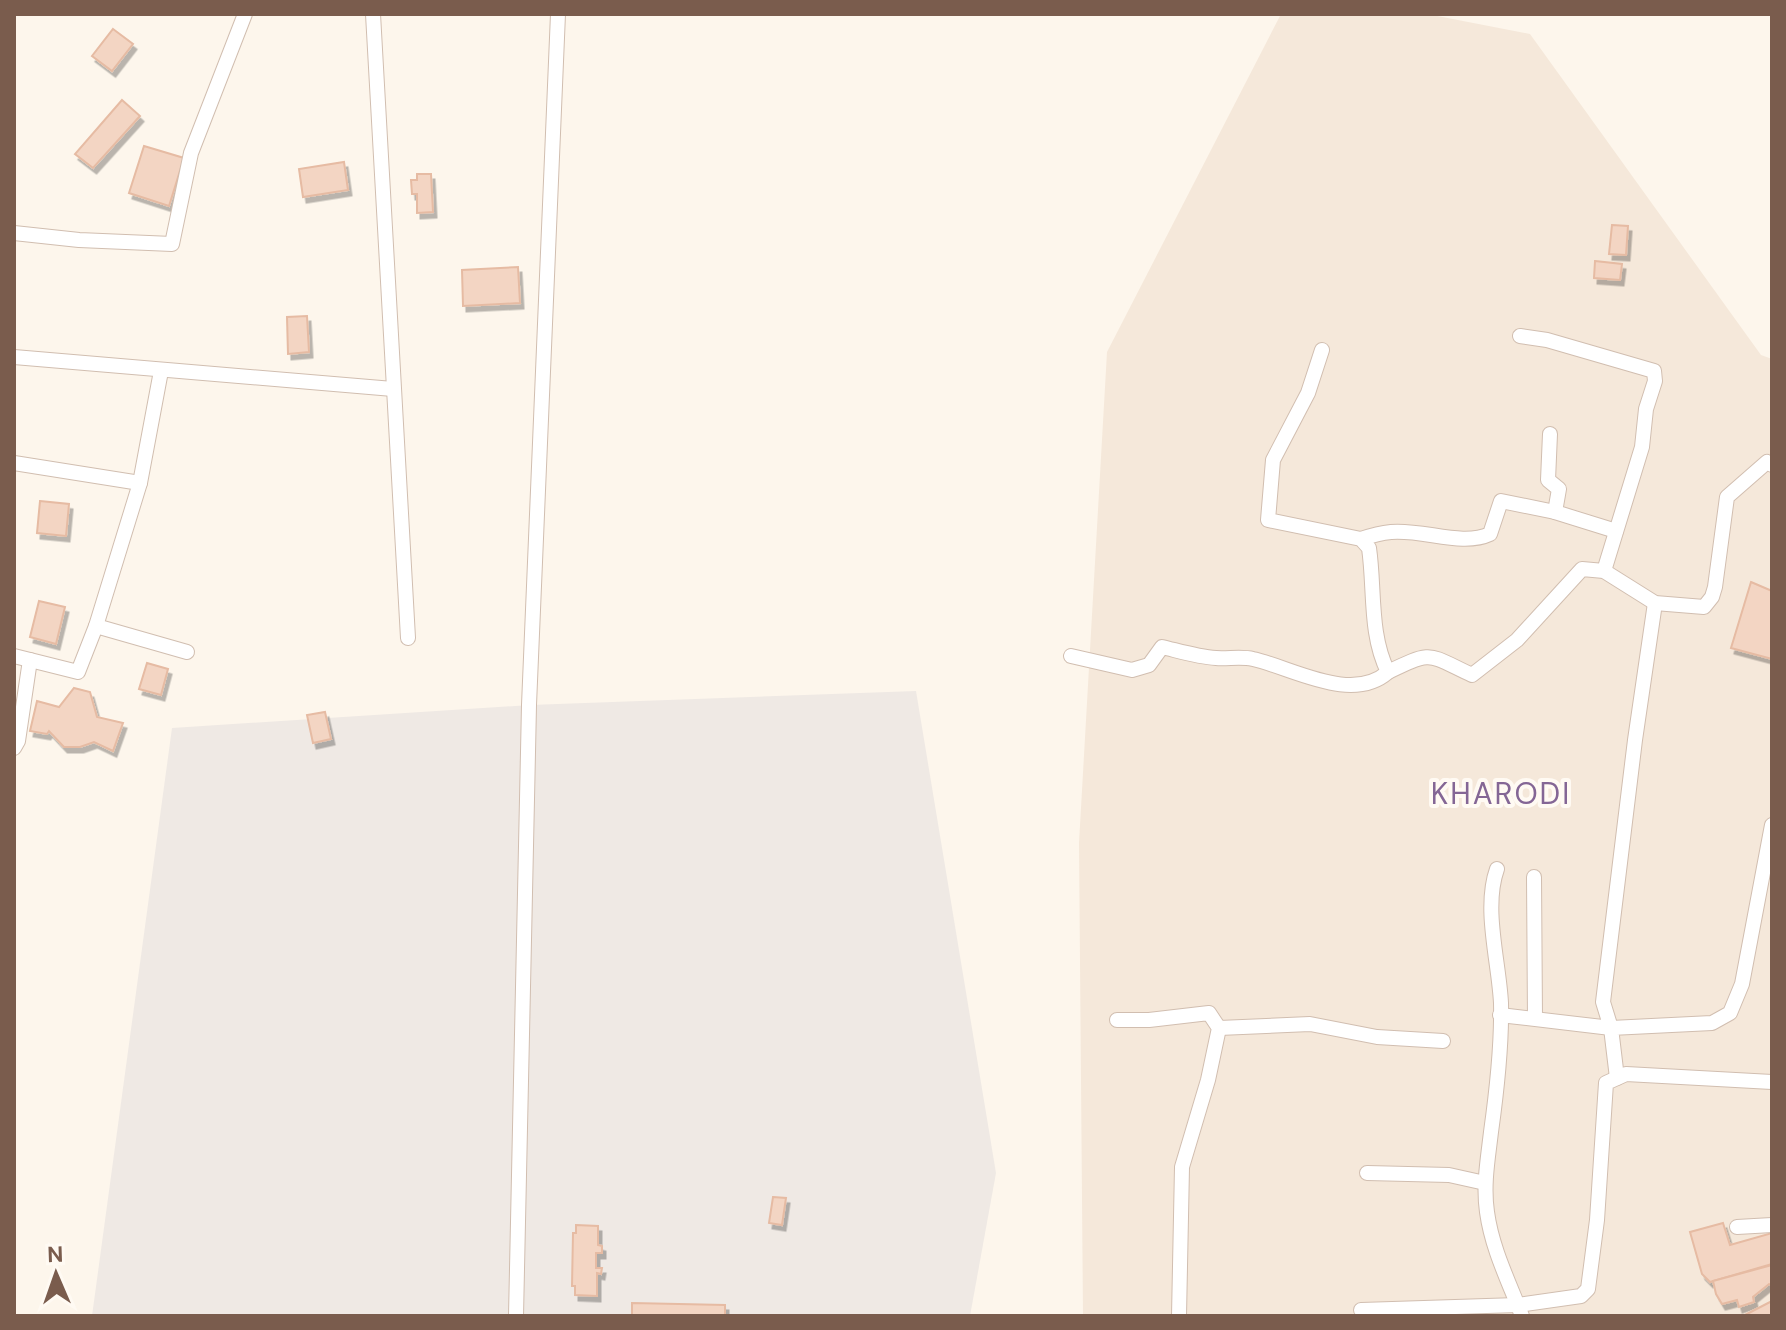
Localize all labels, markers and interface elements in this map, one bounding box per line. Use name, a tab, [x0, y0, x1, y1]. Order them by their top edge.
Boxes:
district label: KHARODI	[1431, 774, 1571, 813]
north arrow	[16, 1234, 96, 1314]
text: N	[47, 1240, 64, 1269]

